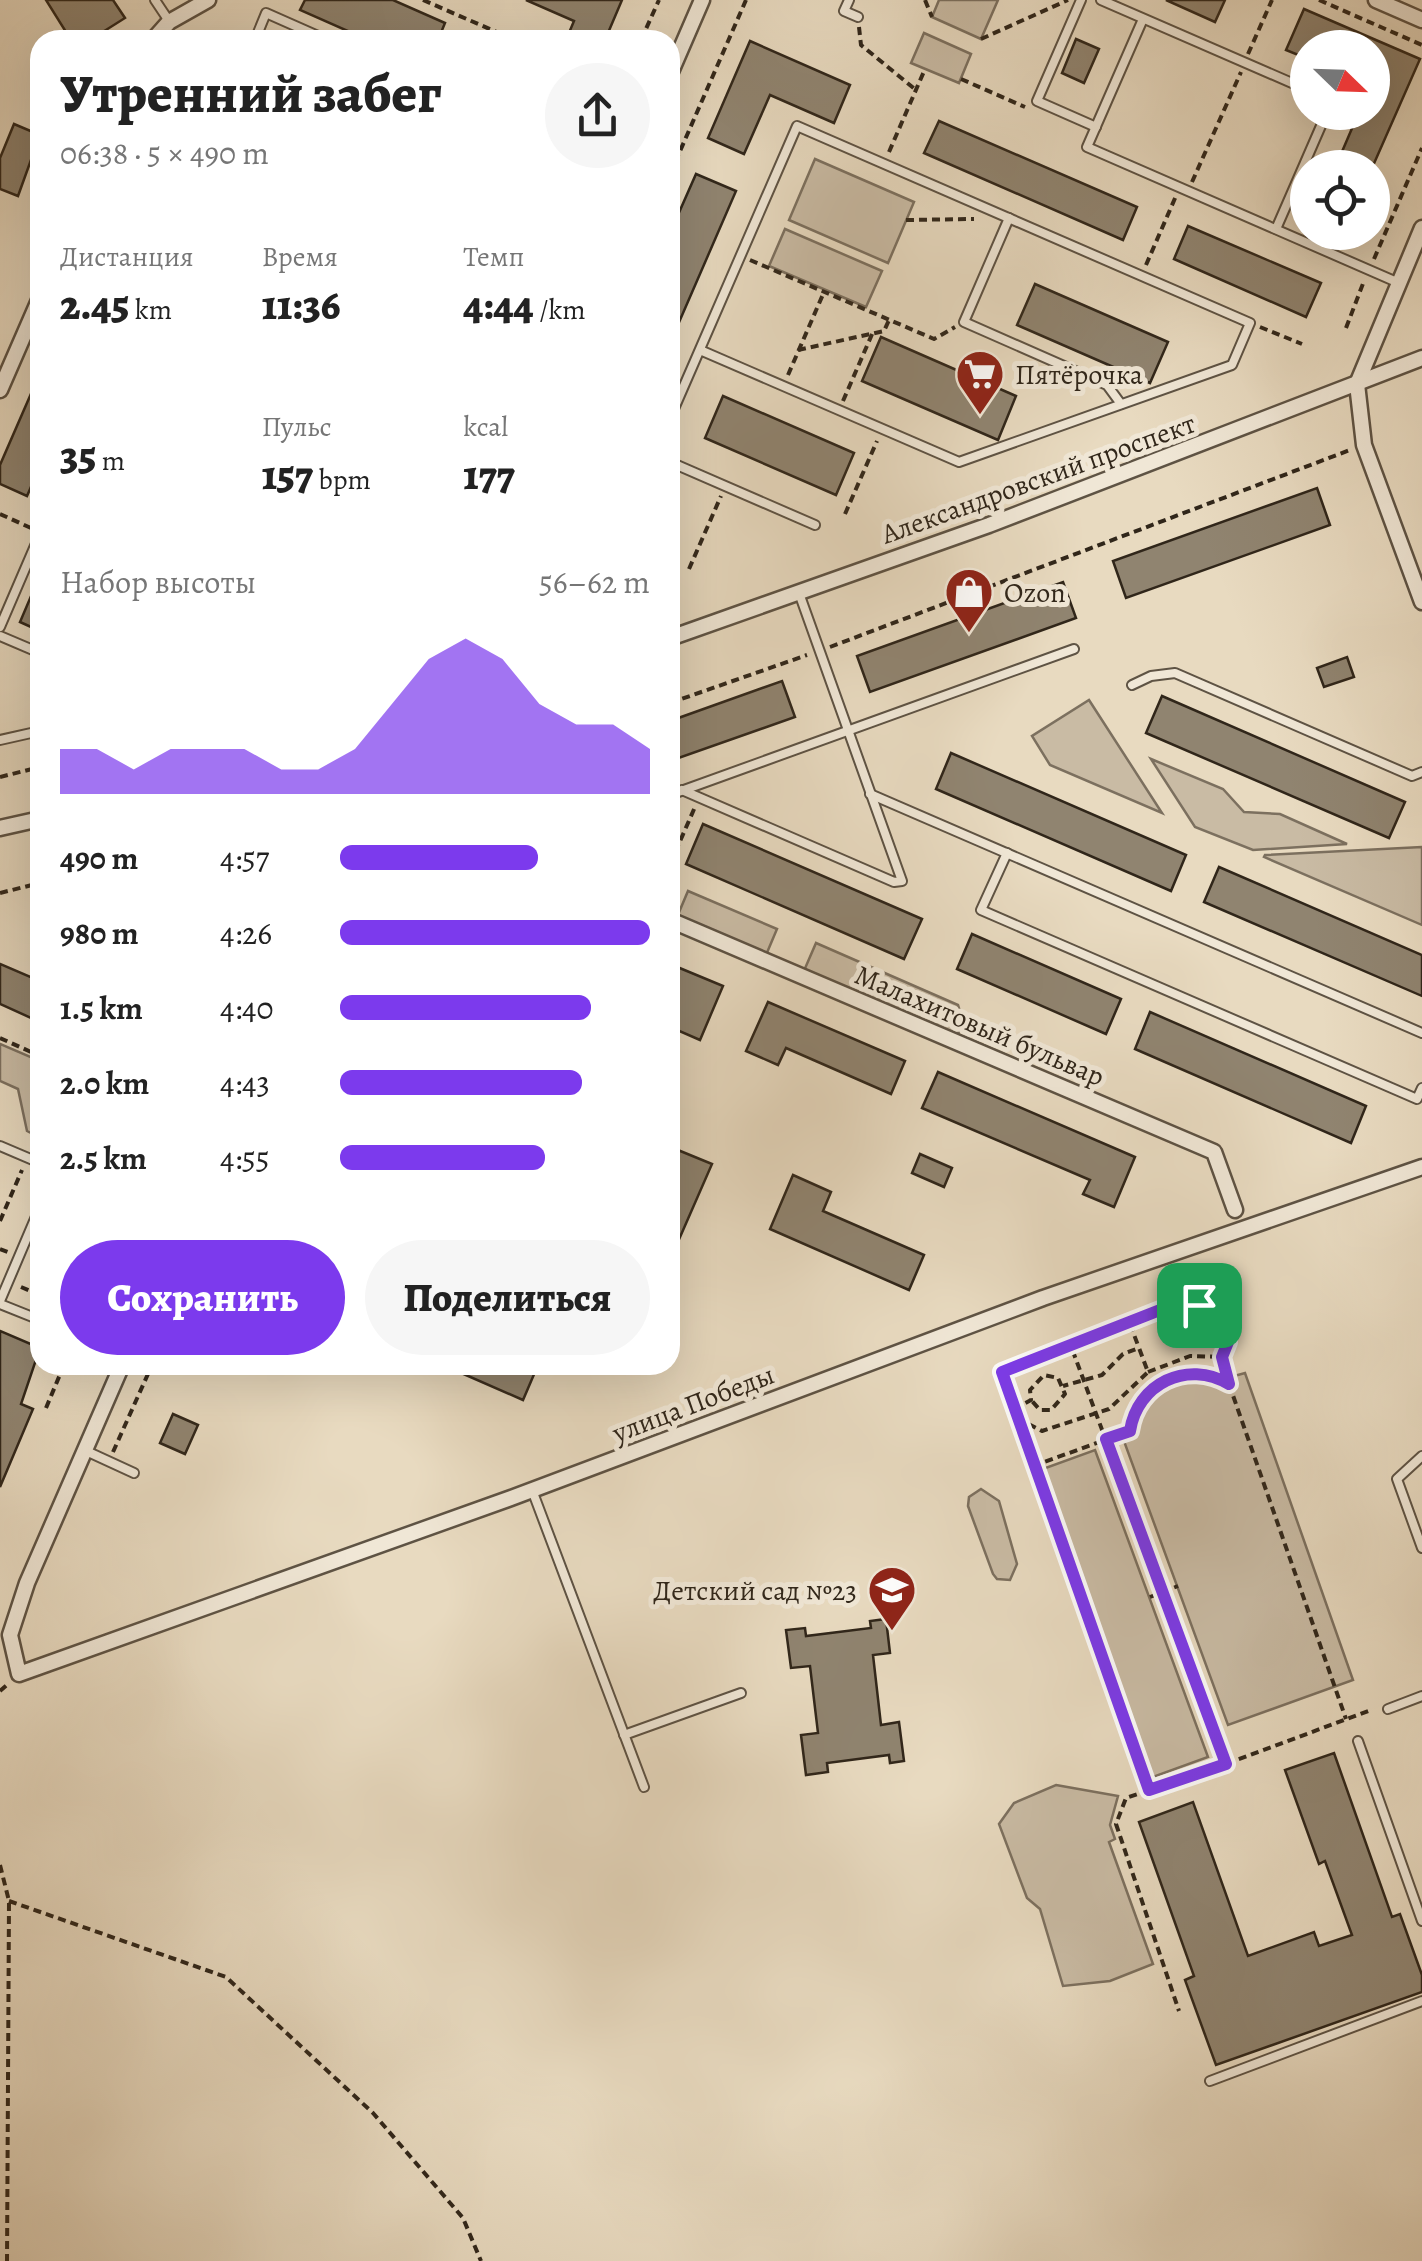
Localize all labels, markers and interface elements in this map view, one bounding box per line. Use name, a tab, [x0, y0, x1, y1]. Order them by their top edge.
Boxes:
north arrow	[1290, 30, 1390, 130]
map controls	[1290, 30, 1390, 250]
text: Утренний забег	[60, 56, 442, 131]
button: share	[545, 63, 650, 168]
text: 06:38 · 5 × 490 m	[60, 131, 269, 175]
button: locate	[1290, 150, 1390, 250]
text: Дистанция	[60, 238, 194, 276]
text: Время	[262, 238, 338, 276]
text: Темп	[463, 238, 524, 276]
text: 2.45	[60, 276, 129, 333]
text: 11:36	[262, 276, 341, 333]
text: 4:44	[463, 276, 534, 333]
text: km	[129, 291, 172, 329]
text: /km	[534, 291, 586, 329]
supermarket icon: Пятёрочка	[954, 348, 1006, 416]
place label: Пятёрочка	[1015, 356, 1143, 394]
street label: Александровский проспект	[875, 404, 1201, 554]
text: Пульс	[262, 408, 332, 446]
text: kcal	[463, 408, 508, 446]
text: 35	[60, 427, 96, 484]
text: m	[96, 442, 125, 480]
text: 157	[262, 446, 313, 503]
text: 177	[463, 446, 515, 503]
text: bpm	[313, 461, 371, 499]
text: Набор высоты	[60, 560, 256, 604]
text: 56–62 m	[539, 560, 650, 604]
shop icon: Ozon	[943, 566, 995, 634]
place label: Ozon	[1004, 574, 1066, 612]
text: 490 m	[60, 836, 138, 880]
text: 4:57	[220, 836, 269, 880]
text: 980 m	[60, 911, 139, 955]
text: 4:26	[220, 911, 272, 955]
street label: Малахитовый бульвар	[849, 956, 1110, 1096]
text: 1.5 km	[60, 986, 143, 1030]
text: 4:40	[220, 986, 274, 1030]
text: 2.0 km	[60, 1061, 149, 1105]
text: 4:43	[220, 1061, 270, 1105]
text: 2.5 km	[60, 1136, 147, 1180]
text: 4:55	[220, 1136, 270, 1180]
button: Сохранить	[60, 1240, 345, 1355]
button: Поделиться	[365, 1240, 650, 1355]
pin	[1157, 1263, 1242, 1348]
icon: arrive	[1172, 1278, 1227, 1333]
street label: улица Победы	[606, 1356, 780, 1453]
school or university icon: Детский сад №23	[866, 1564, 918, 1632]
place label: Детский сад №23	[653, 1572, 857, 1610]

